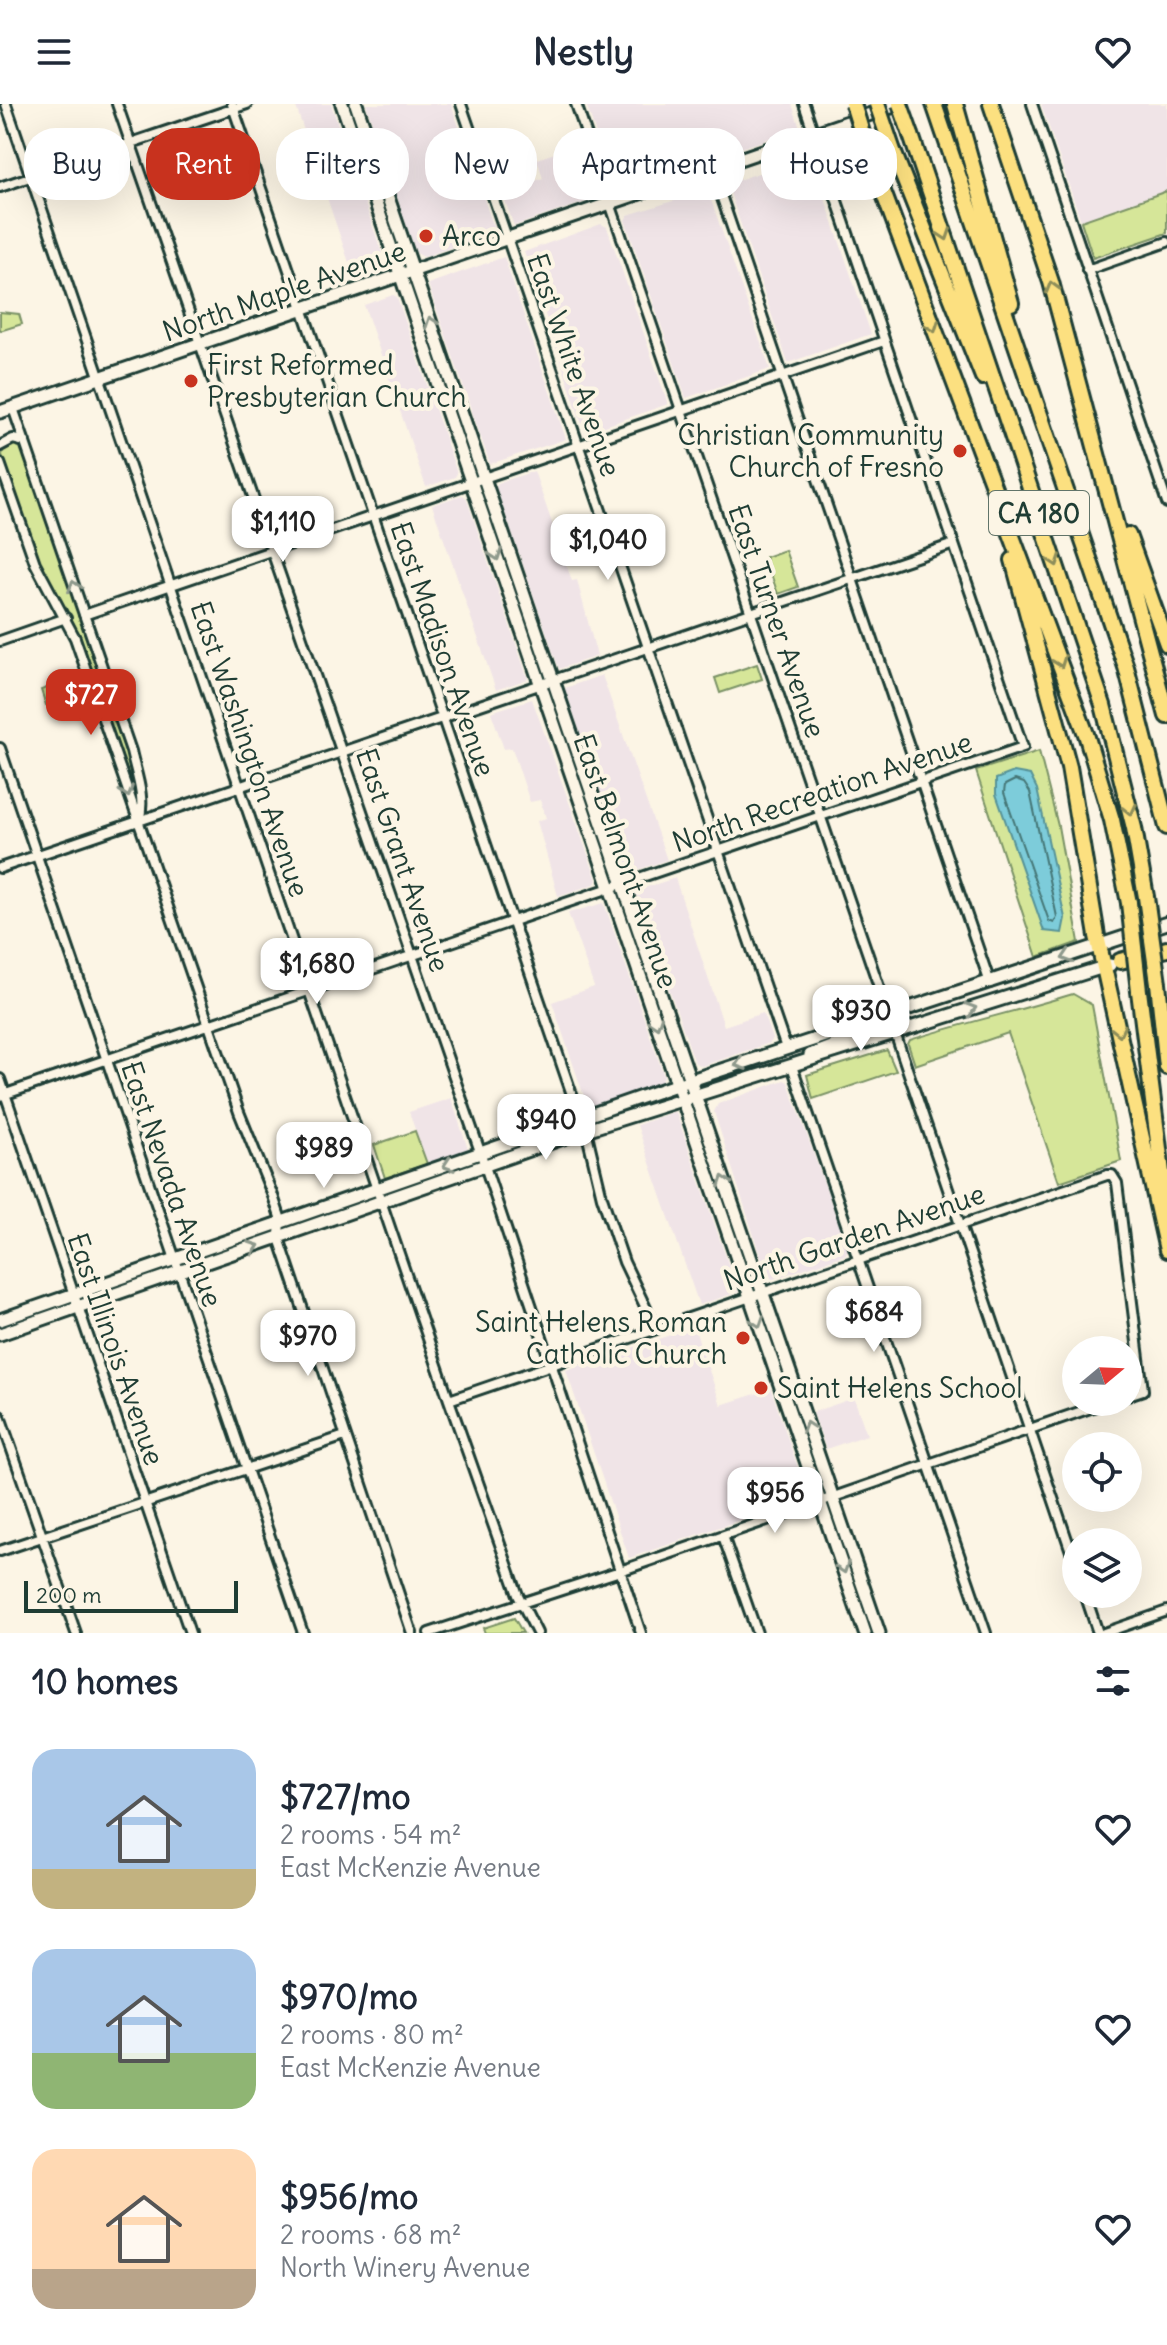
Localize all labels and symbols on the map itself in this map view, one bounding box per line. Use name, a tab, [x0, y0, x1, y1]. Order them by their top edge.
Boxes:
place label: Arco	[442, 218, 501, 254]
marker: Arco	[417, 227, 435, 245]
one-way arrow	[936, 227, 952, 241]
street label: North Maple Avenue	[158, 232, 410, 350]
street label: East White Avenue	[519, 249, 629, 481]
one-way arrow	[1045, 281, 1062, 295]
one-way arrow	[425, 316, 441, 330]
one-way arrow	[923, 319, 940, 333]
place label: First Reformed Presbyterian Church	[207, 347, 467, 415]
marker: First Reformed Presbyterian Church	[182, 372, 200, 390]
place label: Christian Community Church of Fresno	[677, 417, 944, 485]
marker: Christian Community Church of Fresno	[951, 442, 969, 460]
road number: CA 180	[989, 491, 1089, 535]
pin: $1,110	[218, 496, 348, 564]
street label: East Turner Avenue	[720, 500, 834, 742]
pin: $1,040	[543, 514, 673, 582]
street label: East Madison Avenue	[382, 517, 504, 781]
one-way arrow	[486, 547, 502, 561]
one-way arrow	[1046, 553, 1062, 567]
one-way arrow	[68, 580, 84, 594]
street label: East Washington Avenue	[182, 596, 318, 902]
one-way arrow	[1050, 654, 1067, 668]
pin: $727	[44, 669, 138, 737]
street label: North Recreation Avenue	[667, 724, 977, 860]
street label: East Belmont Avenue	[566, 729, 686, 993]
street label: East Grant Avenue	[348, 743, 458, 977]
one-way arrow	[118, 784, 134, 798]
one-way arrow	[1121, 803, 1138, 816]
pin: $1,680	[252, 938, 382, 1006]
one-way arrow	[1060, 948, 1074, 964]
pin: $930	[814, 985, 908, 1053]
one-way arrow	[963, 1003, 977, 1019]
one-way arrow	[647, 1015, 663, 1029]
one-way arrow	[1110, 1024, 1127, 1038]
one-way arrow	[733, 1055, 747, 1071]
street label: East Nevada Avenue	[113, 1056, 231, 1312]
pin: $940	[499, 1094, 593, 1162]
pin: $989	[277, 1122, 371, 1190]
one-way arrow	[442, 1155, 456, 1171]
one-way arrow	[718, 1174, 734, 1188]
street label: North Garden Avenue	[719, 1175, 989, 1299]
street label: East Illinois Avenue	[59, 1228, 173, 1470]
one-way arrow	[246, 1240, 260, 1256]
pin: $684	[827, 1286, 921, 1354]
place label: Saint Helens Roman Catholic Church	[475, 1304, 727, 1372]
pin: $970	[261, 1310, 355, 1378]
one-way arrow	[749, 1314, 765, 1328]
marker: Saint Helens Roman Catholic Church	[734, 1329, 752, 1347]
north arrow	[1062, 1336, 1142, 1416]
place label: Saint Helens School	[777, 1370, 1023, 1406]
marker: Saint Helens School	[752, 1379, 770, 1397]
one-way arrow	[802, 1420, 818, 1434]
pin: $956	[728, 1467, 822, 1535]
one-way arrow	[833, 1560, 849, 1574]
scale bar	[24, 1577, 238, 1613]

